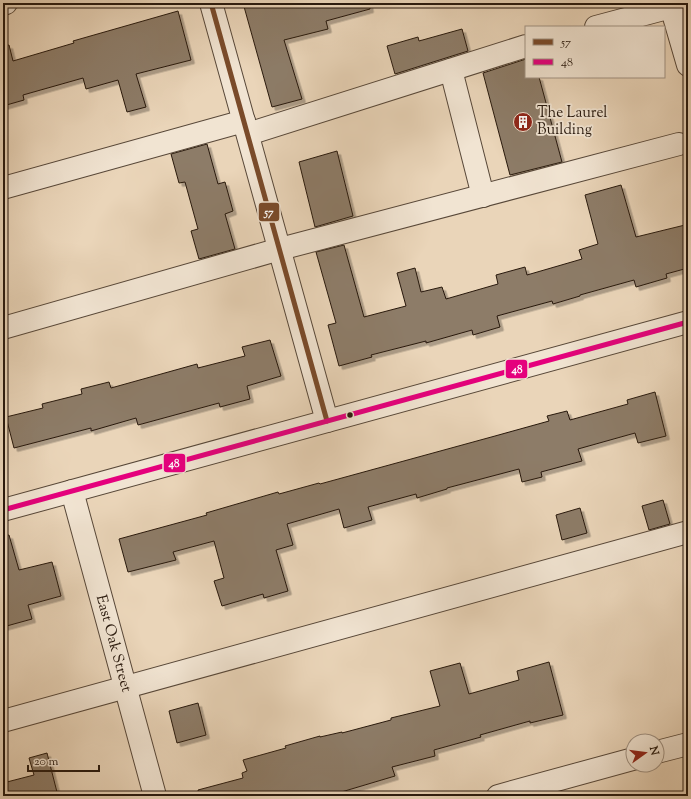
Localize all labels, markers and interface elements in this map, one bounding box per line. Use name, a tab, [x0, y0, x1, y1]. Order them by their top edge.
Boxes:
legend	[525, 26, 665, 78]
text: 57	[560, 34, 571, 52]
text: 48	[561, 54, 573, 72]
place label: The Laurel Building	[537, 103, 608, 141]
building icon: The Laurel Building	[512, 111, 534, 133]
line badge: 57	[258, 202, 280, 222]
text: 57	[263, 205, 274, 221]
line badge: 48	[505, 359, 528, 379]
text: 48	[510, 362, 523, 378]
unlabelled marker	[345, 410, 355, 420]
line badge: 48	[163, 453, 186, 473]
text: 48	[167, 456, 180, 472]
street label: East Oak Street	[90, 592, 137, 695]
north arrow	[625, 733, 665, 773]
text: N	[645, 744, 663, 757]
scale bar	[28, 747, 99, 773]
text: 20 m	[34, 753, 59, 771]

